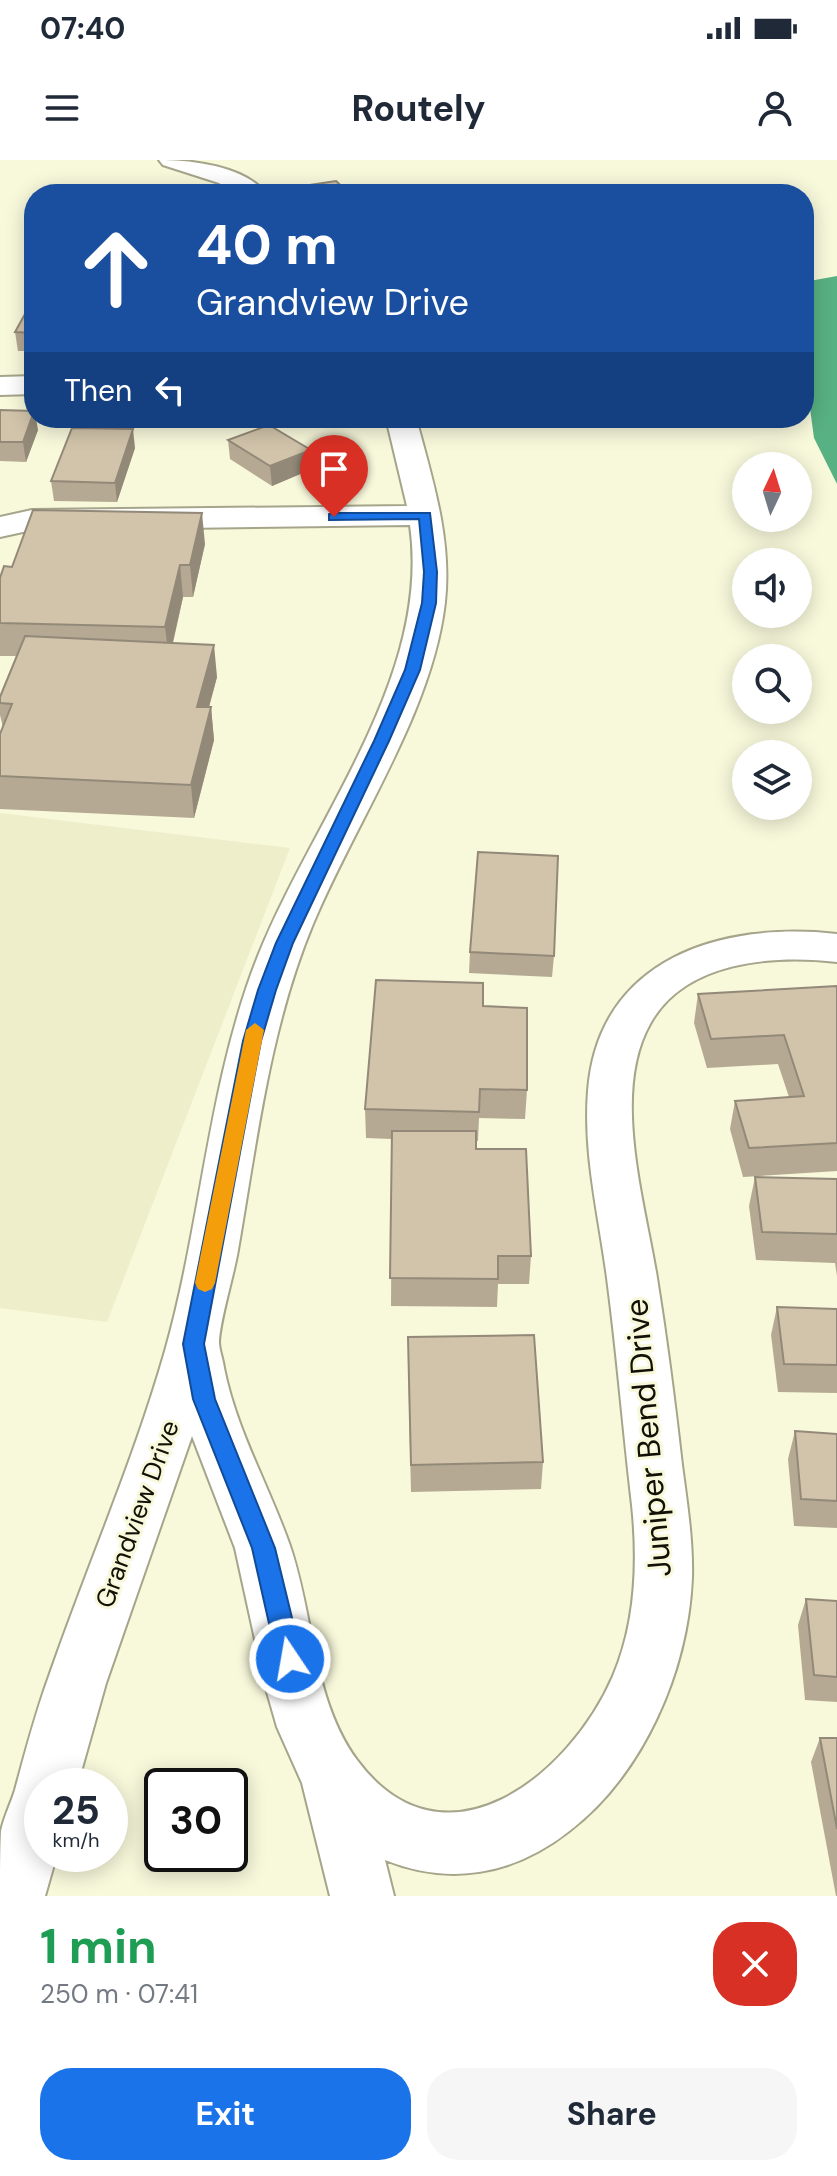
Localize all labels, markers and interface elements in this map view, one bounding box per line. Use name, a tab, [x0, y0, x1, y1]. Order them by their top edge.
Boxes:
text: 07:40	[40, 9, 125, 48]
text: Routely	[352, 85, 485, 132]
icon: menu	[40, 86, 84, 130]
icon: person	[753, 86, 797, 130]
text: 40 m	[196, 208, 338, 281]
icon: ahead	[64, 216, 168, 320]
text: Grandview Drive	[196, 279, 469, 326]
icon: left	[148, 368, 192, 412]
text: Then	[64, 371, 132, 410]
pin	[300, 435, 368, 517]
icon: arrive	[312, 447, 356, 491]
north arrow	[732, 452, 812, 532]
map controls	[732, 452, 812, 820]
button: sound	[732, 548, 812, 628]
button: search	[732, 644, 812, 724]
button: layers	[732, 740, 812, 820]
street label: Juniper Bend Drive	[615, 1297, 681, 1579]
street label: Grandview Drive	[87, 1416, 187, 1612]
position arrow	[248, 1617, 332, 1701]
speed limit sign: 30	[144, 1768, 248, 1872]
text: 25	[52, 1784, 100, 1836]
text: km/h	[52, 1827, 100, 1853]
text: 1 min	[40, 1915, 157, 1978]
button: close	[713, 1922, 797, 2006]
text: 250 m · 07:41	[40, 1977, 198, 2011]
button: Exit	[40, 2068, 411, 2160]
button: Share	[427, 2068, 797, 2160]

